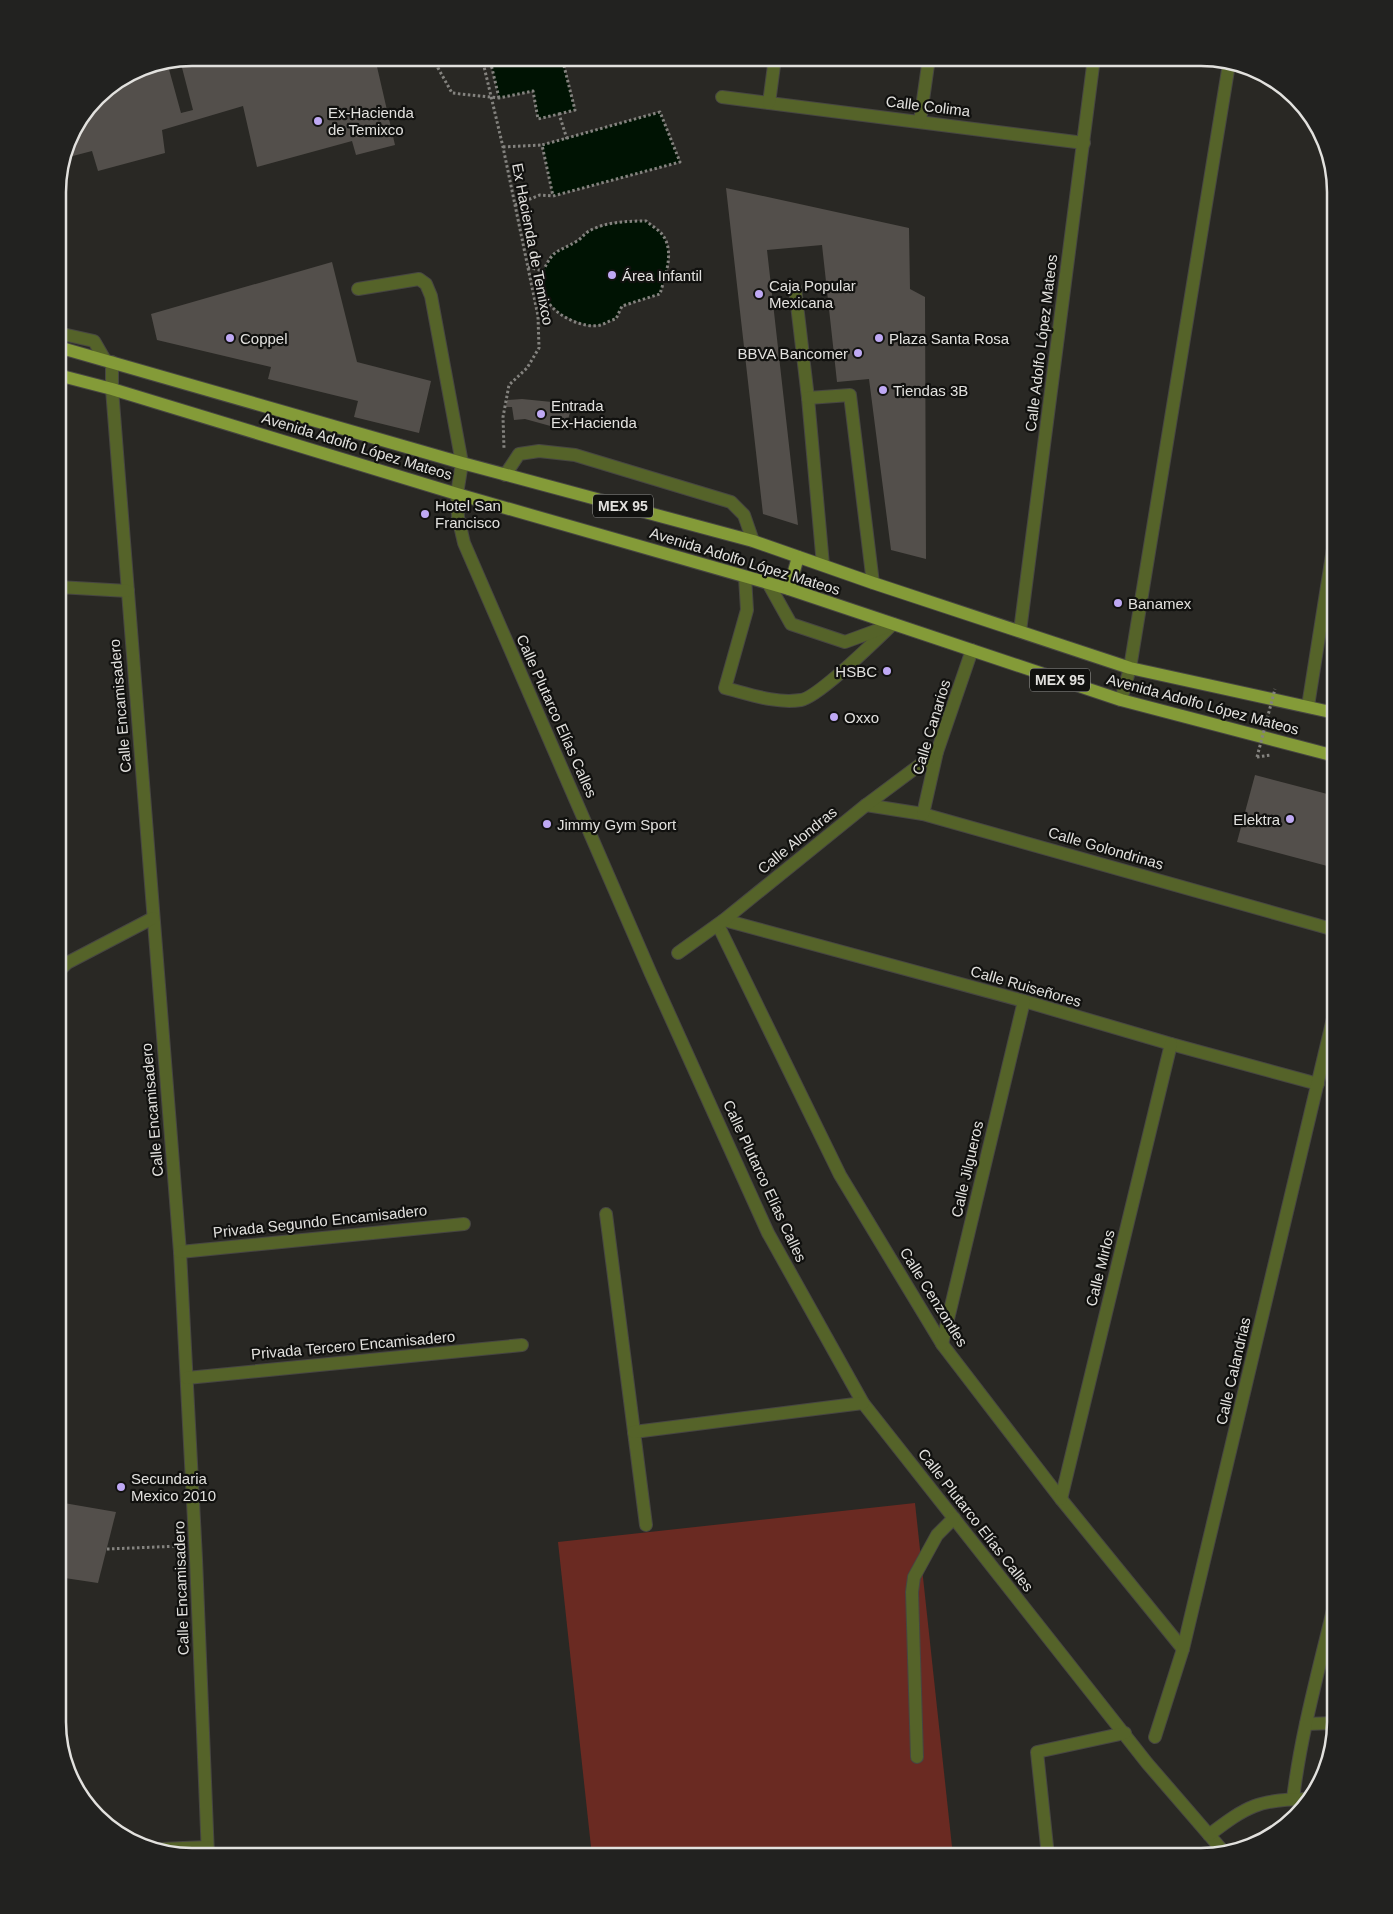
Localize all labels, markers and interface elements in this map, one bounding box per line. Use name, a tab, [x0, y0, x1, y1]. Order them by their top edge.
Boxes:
street label: Calle Colima	[885, 92, 972, 120]
place label: Ex-Hacienda de Temixco	[328, 104, 415, 138]
marker: Ex-Hacienda de Temixco	[312, 115, 324, 127]
street label: Ex Hacienda de Temixco	[509, 161, 557, 327]
street label: Calle Adolfo López Mateos	[1022, 253, 1060, 433]
place label: Área Infantil	[622, 267, 702, 284]
marker: Área Infantil	[606, 269, 618, 281]
place label: Caja Popular Mexicana	[769, 277, 856, 311]
marker: Caja Popular Mexicana	[753, 288, 765, 300]
place label: Coppel	[240, 330, 288, 347]
place label: Plaza Santa Rosa	[889, 330, 1010, 347]
marker: Coppel	[224, 332, 236, 344]
marker: Plaza Santa Rosa	[873, 332, 885, 344]
place label: BBVA Bancomer	[737, 345, 848, 362]
marker: BBVA Bancomer	[852, 347, 864, 359]
place label: Tiendas 3B	[893, 382, 968, 399]
marker: Tiendas 3B	[877, 384, 889, 396]
place label: Entrada Ex-Hacienda	[551, 397, 638, 431]
marker: Entrada Ex-Hacienda	[535, 408, 547, 420]
street label: Avenida Adolfo López Mateos	[260, 409, 454, 483]
road number: MEX 95	[593, 494, 653, 518]
place label: Hotel San Francisco	[435, 497, 501, 531]
marker: Hotel San Francisco	[419, 508, 431, 520]
street label: Avenida Adolfo López Mateos	[648, 524, 842, 598]
place label: Banamex	[1128, 595, 1192, 612]
marker: Banamex	[1112, 597, 1124, 609]
street label: Calle Plutarco Elías Calles	[513, 632, 601, 800]
street label: Calle Encamisadero	[106, 638, 134, 774]
place label: HSBC	[835, 663, 877, 680]
marker: HSBC	[881, 665, 893, 677]
road number: MEX 95	[1030, 668, 1090, 692]
street label: Avenida Adolfo López Mateos	[1105, 670, 1301, 738]
street label: Calle Canarios	[908, 677, 954, 777]
place label: Oxxo	[844, 709, 879, 726]
marker: Oxxo	[828, 711, 840, 723]
street label: Calle Alondras	[754, 803, 840, 877]
place label: Elektra	[1233, 811, 1281, 828]
marker: Elektra	[1284, 813, 1296, 825]
place label: Jimmy Gym Sport	[557, 816, 677, 833]
marker: Jimmy Gym Sport	[541, 818, 553, 830]
street label: Calle Golondrinas	[1046, 823, 1166, 873]
street label: Calle Ruiseñores	[969, 962, 1083, 1010]
street label: Calle Encamisadero	[138, 1042, 166, 1178]
street label: Calle Plutarco Elías Calles	[720, 1097, 810, 1265]
street label: Calle Jilgueros	[948, 1119, 986, 1219]
street label: Privada Segundo Encamisadero	[212, 1201, 428, 1241]
street label: Calle Mirlos	[1082, 1228, 1118, 1308]
street label: Calle Cenzontles	[897, 1244, 971, 1350]
street label: Calle Calandrias	[1212, 1315, 1254, 1427]
street label: Privada Tercero Encamisadero	[250, 1328, 456, 1362]
street label: Calle Plutarco Elías Calles	[915, 1445, 1037, 1595]
place label: Secundaria Mexico 2010	[131, 1470, 216, 1504]
marker: Secundaria Mexico 2010	[115, 1481, 127, 1493]
street label: Calle Encamisadero	[170, 1521, 192, 1655]

